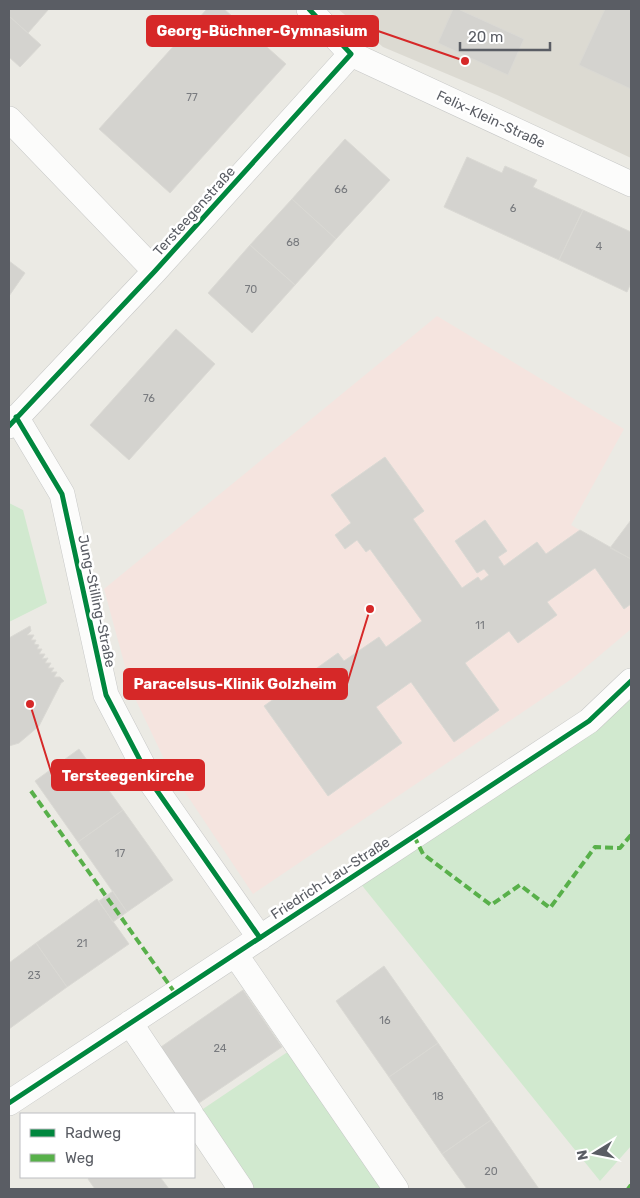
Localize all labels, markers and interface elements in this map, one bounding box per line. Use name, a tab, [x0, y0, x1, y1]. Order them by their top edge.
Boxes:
callout: Georg-Büchner-Gymnasium	[147, 16, 378, 46]
scale bar	[460, 20, 550, 52]
text: Georg-Büchner-Gymnasium	[156, 22, 368, 40]
text: 20 m	[468, 28, 503, 46]
street label: Felix-Klein-Straße	[434, 87, 548, 152]
house number: 77	[186, 91, 198, 104]
street label: Tersteegenstraße	[150, 163, 239, 260]
house number: 66	[334, 183, 348, 196]
house number: 6	[510, 202, 517, 215]
house number: 68	[286, 236, 300, 249]
house number: 4	[596, 240, 603, 253]
house number: 70	[245, 283, 257, 296]
house number: 76	[143, 392, 155, 405]
street label: Jung-Stilling-Straße	[74, 533, 119, 669]
house number: 11	[475, 619, 485, 632]
callout: Paracelsus-Klinik Golzheim	[124, 669, 347, 699]
text: Paracelsus-Klinik Golzheim	[133, 675, 337, 693]
callout: Tersteegenkirche	[52, 760, 204, 790]
text: Tersteegenkirche	[62, 767, 194, 785]
street label: Friedrich-Lau-Straße	[268, 834, 393, 923]
house number: 17	[115, 847, 126, 860]
house number: 21	[76, 937, 88, 950]
house number: 23	[27, 969, 41, 982]
house number: 16	[379, 1014, 391, 1027]
house number: 24	[213, 1042, 227, 1055]
house number: 18	[432, 1090, 444, 1103]
legend	[20, 1113, 195, 1178]
text: Radweg	[65, 1124, 121, 1142]
north arrow	[570, 1128, 620, 1178]
text: Weg	[65, 1149, 94, 1167]
text: N	[573, 1149, 592, 1162]
house number: 20	[484, 1165, 498, 1178]

